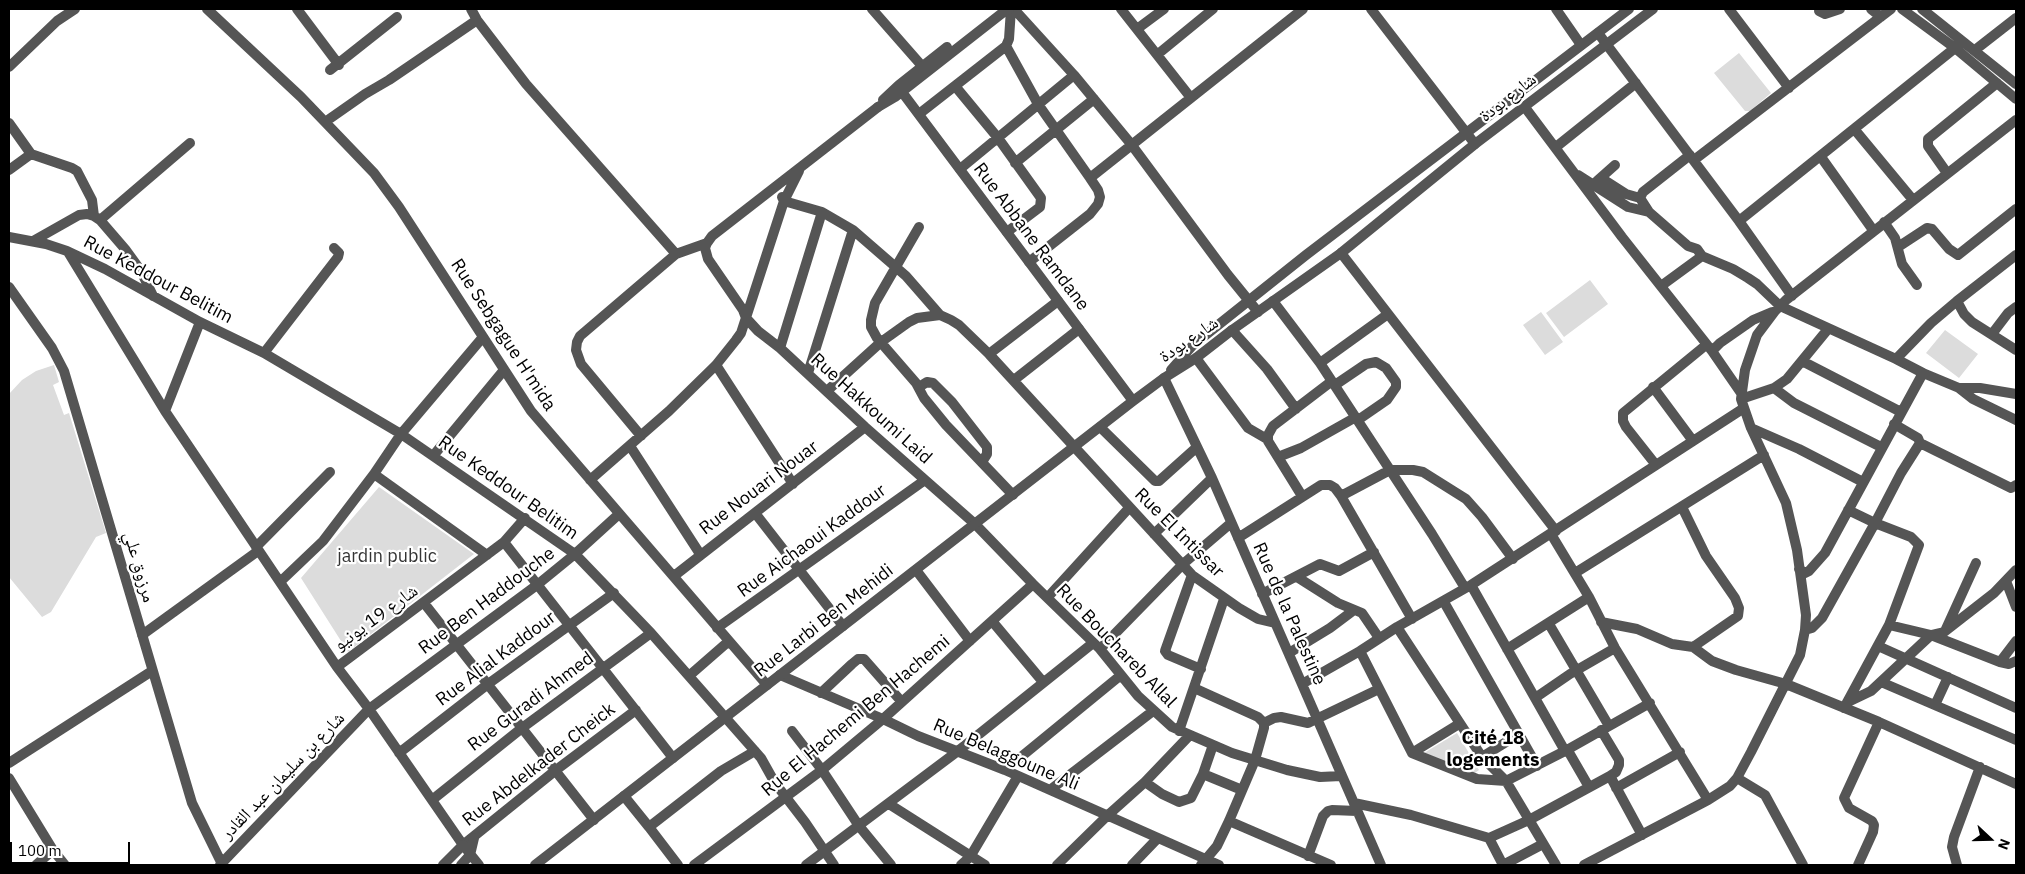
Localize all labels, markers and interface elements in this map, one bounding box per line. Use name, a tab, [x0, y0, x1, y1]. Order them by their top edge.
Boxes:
street label: شارع بودة	[1475, 69, 1541, 127]
street label: Rue Abbane Ramdane	[968, 159, 1094, 315]
street label: Rue Keddour Belitim	[80, 231, 236, 329]
street label: Rue Sebgague H'mida	[446, 255, 560, 415]
street label: شارع بودة	[1155, 312, 1223, 368]
street label: Rue Hakkoumi Laid	[806, 349, 936, 469]
street label: Rue Keddour Belitim	[434, 431, 582, 545]
street label: Rue Nouari Nouar	[695, 436, 823, 540]
street label: Rue Aichaoui Kaddour	[733, 480, 891, 602]
street label: Rue El Intissar	[1130, 484, 1228, 582]
street label: مرزوق علي	[119, 529, 159, 605]
street label: Rue de la Palestine	[1248, 539, 1330, 689]
street label: Rue Ben Haddouche	[415, 543, 559, 659]
park label: jardin public	[337, 546, 437, 568]
street label: Rue Larbi Ben Mehidi	[750, 560, 898, 682]
street label: شارع 19 يونيو	[330, 580, 422, 656]
street label: Rue Bouchareb Allal	[1051, 580, 1181, 712]
street label: Rue Alial Kaddour	[432, 607, 560, 711]
street label: Rue El Hachemi Ben Hachemi	[757, 631, 955, 801]
street label: Rue Guradi Ahmed	[464, 648, 598, 756]
street label: Rue Abdelkader Cheick	[458, 699, 620, 831]
street label: شارع بن سليمان عبد القادر	[217, 708, 349, 844]
street label: Rue Belaggoune Ali	[930, 714, 1082, 796]
district label: Cité 18 logements	[1446, 728, 1540, 772]
north arrow	[1965, 814, 2015, 864]
scale bar	[12, 832, 132, 864]
text: N	[1994, 836, 2014, 852]
text: 100 m	[18, 841, 62, 860]

